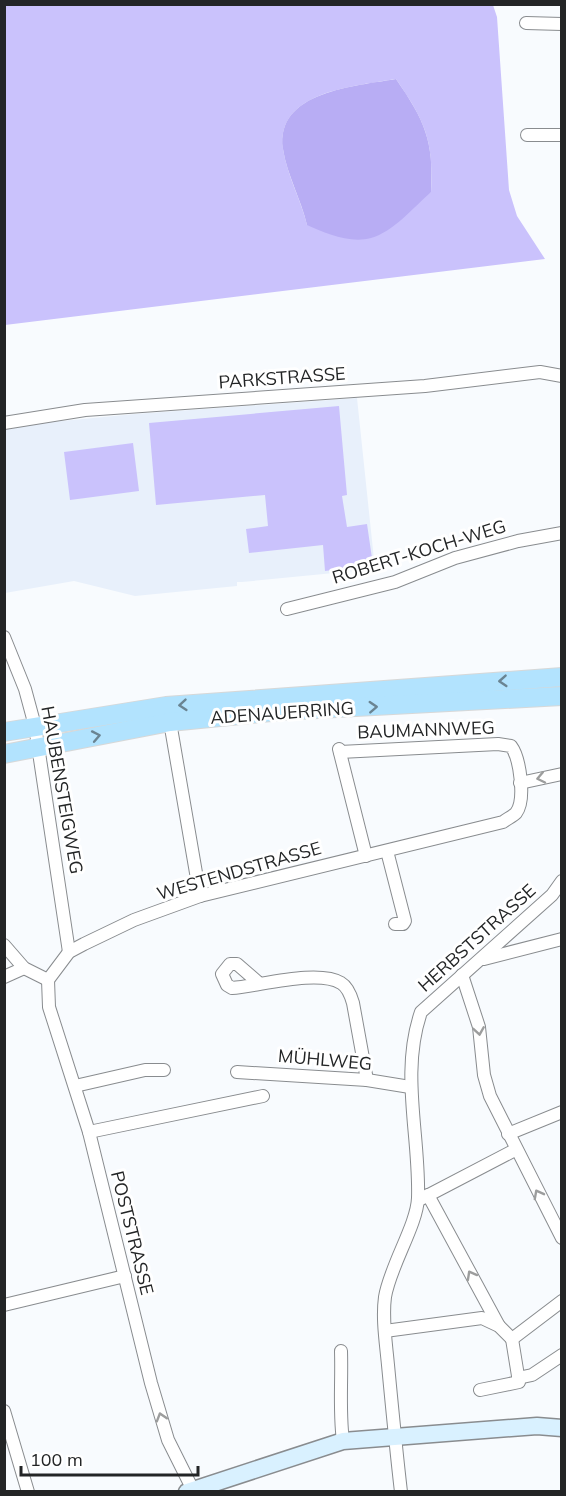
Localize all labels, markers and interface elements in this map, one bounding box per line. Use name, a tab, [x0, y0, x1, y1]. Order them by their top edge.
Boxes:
street label: PARKSTRASSE	[218, 362, 346, 393]
street label: ROBERT-KOCH-WEG	[329, 514, 508, 589]
one-way arrow	[499, 674, 508, 687]
street label: ADENAUERRING	[209, 696, 354, 729]
one-way arrow	[178, 698, 188, 711]
one-way arrow	[368, 700, 377, 713]
street label: HAUBENSTEIGWEG	[36, 704, 89, 876]
street label: BAUMANNWEG	[357, 716, 495, 743]
one-way arrow	[90, 730, 100, 743]
one-way arrow	[536, 771, 546, 784]
street label: WESTENDSTRASSE	[154, 836, 324, 905]
street label: HERBSTSTRASSE	[413, 879, 540, 997]
one-way arrow	[472, 1026, 484, 1036]
street label: MÜHLWEG	[277, 1044, 373, 1075]
street label: POSTSTRASSE	[106, 1168, 159, 1297]
one-way arrow	[534, 1189, 546, 1200]
one-way arrow	[467, 1270, 478, 1281]
one-way arrow	[156, 1412, 168, 1423]
scale bar	[21, 1439, 198, 1477]
text: 100 m	[30, 1448, 83, 1471]

